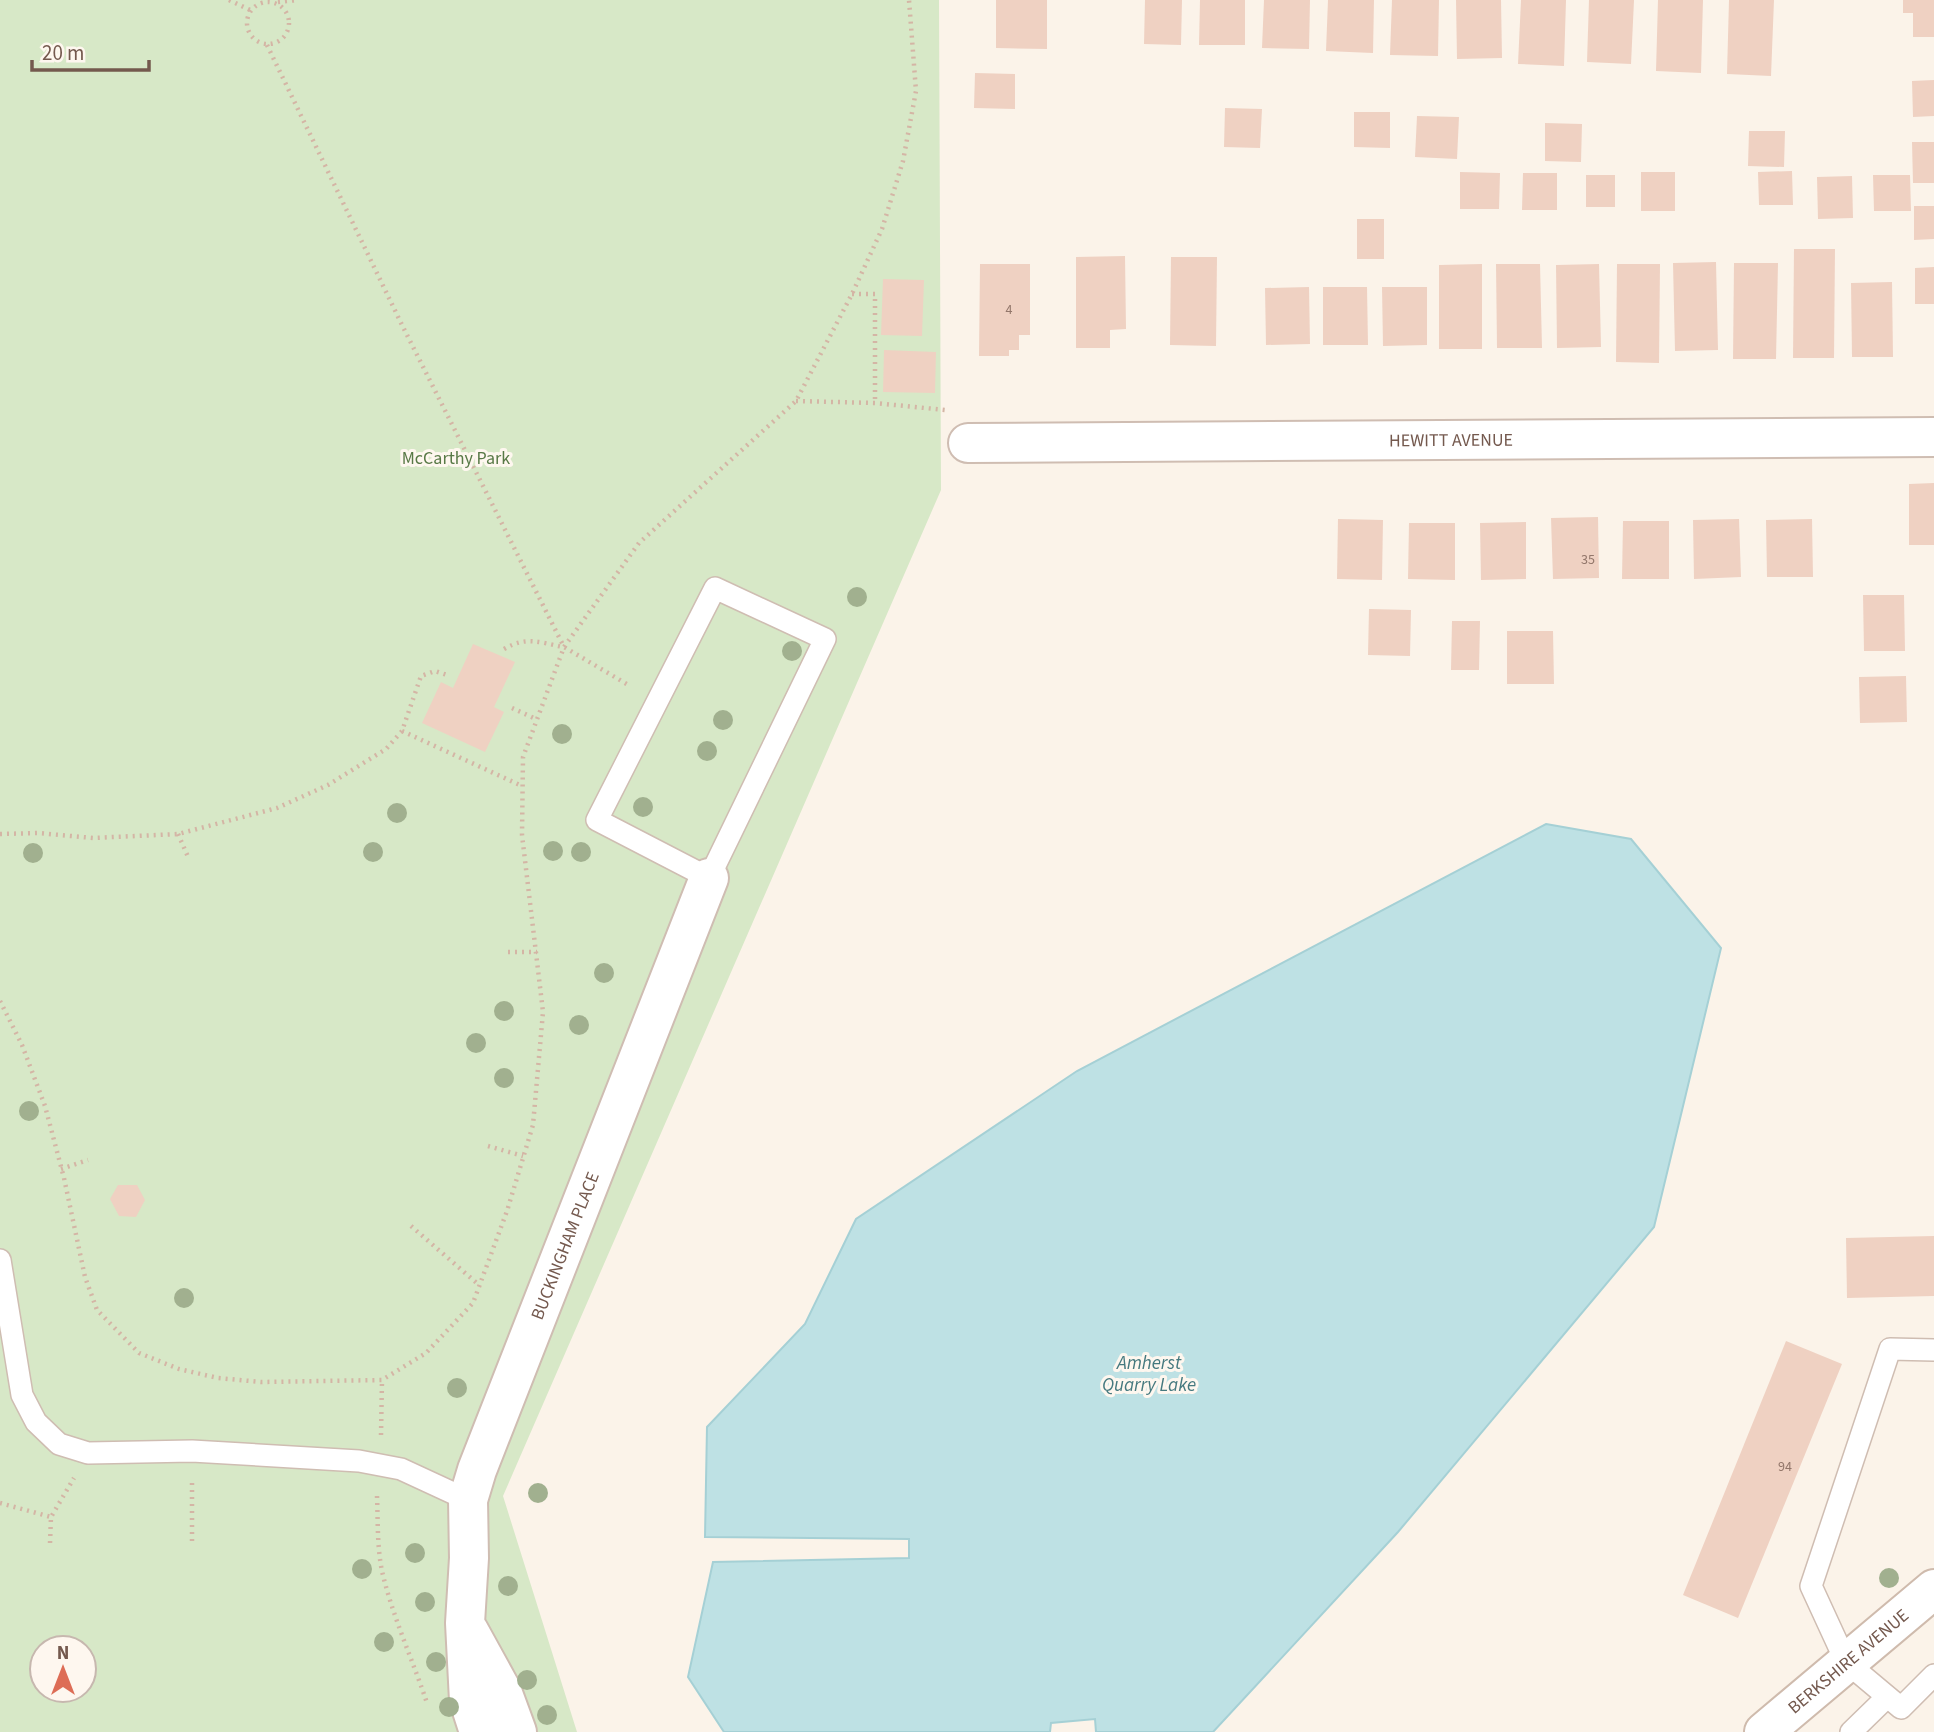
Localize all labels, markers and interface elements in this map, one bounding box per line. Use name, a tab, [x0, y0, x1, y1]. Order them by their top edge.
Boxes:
scale bar	[32, 28, 149, 72]
text: 20 m	[42, 38, 84, 68]
house number: 4	[1006, 300, 1013, 320]
street label: HEWITT AVENUE	[1389, 427, 1513, 453]
park label: McCarthy Park	[402, 446, 510, 471]
house number: 35	[1581, 550, 1595, 570]
street label: BUCKINGHAM PLACE	[525, 1168, 605, 1323]
water label: Amherst Quarry Lake	[1102, 1350, 1196, 1399]
house number: 94	[1778, 1457, 1792, 1477]
street label: BERKSHIRE AVENUE	[1782, 1603, 1914, 1719]
north arrow	[28, 1634, 98, 1704]
text: N	[57, 1640, 69, 1667]

